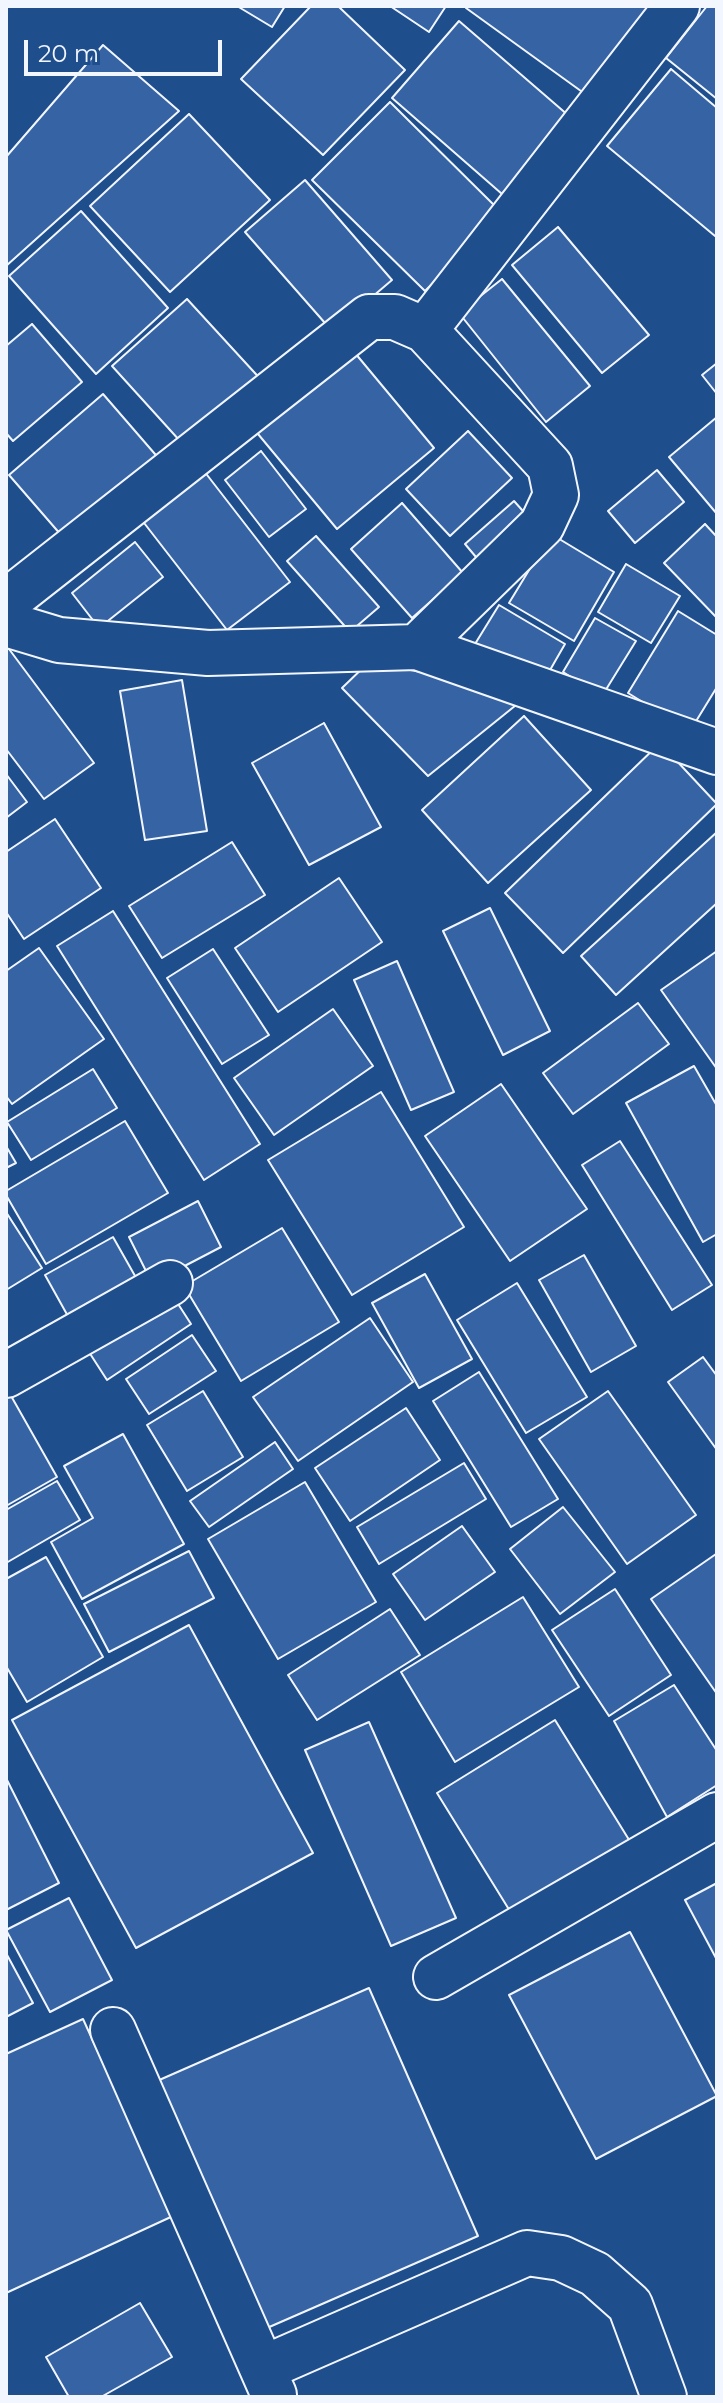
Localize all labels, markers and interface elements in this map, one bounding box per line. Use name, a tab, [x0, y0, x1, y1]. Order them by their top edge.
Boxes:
scale bar	[28, 24, 226, 74]
text: 20 m	[38, 39, 99, 68]

